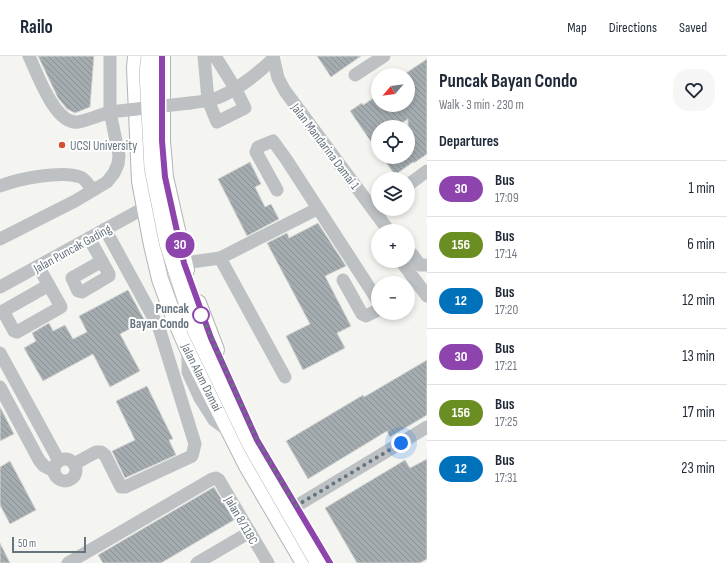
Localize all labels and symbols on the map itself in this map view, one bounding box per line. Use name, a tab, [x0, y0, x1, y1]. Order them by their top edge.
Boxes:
north arrow	[371, 68, 415, 112]
street label: Jalan Mandarina Damai 1	[287, 99, 363, 193]
place label: UCSI University	[70, 138, 137, 154]
marker: UCSI University	[57, 140, 67, 150]
street label: Jalan Puncak Gading	[30, 221, 114, 277]
line badge: 30	[162, 232, 198, 258]
place label: Puncak Bayan Condo	[130, 301, 190, 332]
marker: Puncak Bayan Condo	[192, 306, 210, 324]
street label: Jalan Alam Damai	[177, 340, 225, 414]
your location	[391, 433, 411, 453]
street label: Jalan 8/118C	[220, 493, 261, 548]
scale bar	[12, 535, 86, 554]

